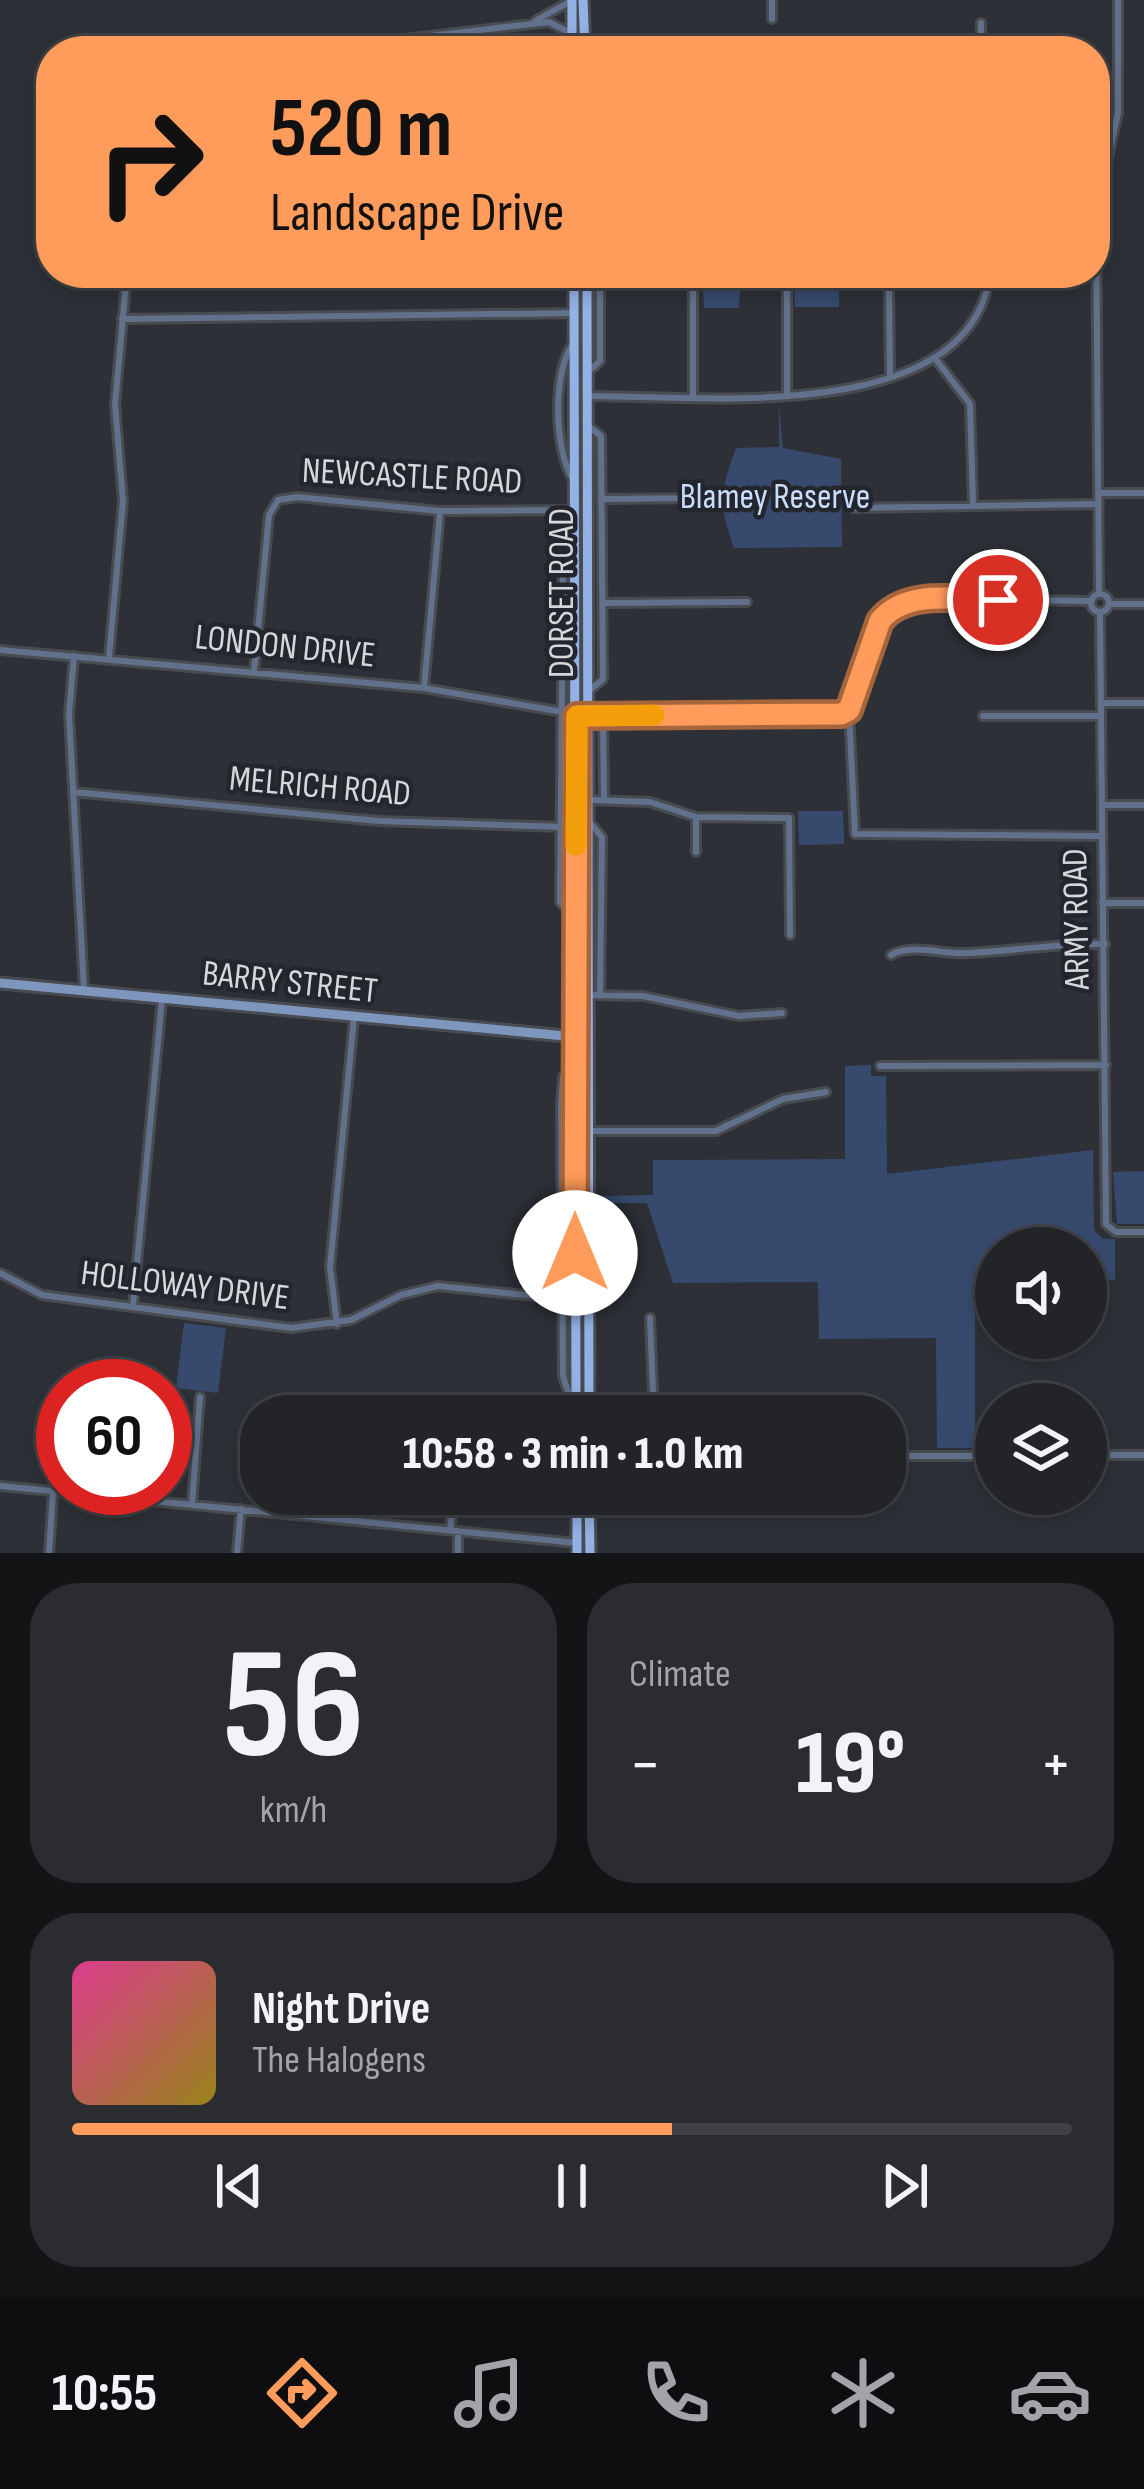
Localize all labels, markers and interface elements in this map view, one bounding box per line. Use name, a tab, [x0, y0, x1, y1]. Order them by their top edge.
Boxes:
text: 520 m	[270, 79, 452, 180]
icon: right	[72, 84, 228, 240]
text: Landscape Drive	[270, 181, 564, 246]
street label: NEWCASTLE ROAD	[301, 450, 523, 504]
park label: Blamey Reserve	[680, 476, 870, 519]
street label: DORSET ROAD	[541, 508, 584, 678]
pin	[947, 549, 1049, 651]
icon: arrive	[965, 567, 1031, 633]
street label: LONDON DRIVE	[193, 616, 377, 678]
street label: MELRICH ROAD	[227, 758, 413, 816]
street label: ARMY ROAD	[1054, 848, 1100, 991]
street label: BARRY STREET	[200, 952, 380, 1014]
position arrow	[512, 1190, 638, 1316]
map controls	[975, 1227, 1107, 1515]
button: sound	[975, 1227, 1107, 1359]
street label: HOLLOWAY DRIVE	[78, 1252, 292, 1320]
speed limit sign: 60	[36, 1359, 192, 1515]
button: layers	[975, 1383, 1107, 1515]
text: 10:58 · 3 min · 1.0 km	[403, 1427, 743, 1482]
text: 56	[223, 1615, 364, 1802]
text: Climate	[629, 1651, 731, 1698]
text: 19°	[796, 1711, 905, 1819]
text: −	[629, 1726, 661, 1805]
text: +	[1040, 1726, 1072, 1805]
text: km/h	[260, 1787, 327, 1834]
text: Night Drive	[252, 1982, 430, 2037]
text: The Halogens	[252, 2037, 426, 2084]
icon: previous	[206, 2153, 272, 2219]
icon: pause	[539, 2153, 605, 2219]
icon: next	[872, 2153, 938, 2219]
icon: directions	[260, 2351, 344, 2435]
icon: music	[447, 2351, 531, 2435]
icon: phone	[634, 2351, 718, 2435]
icon: climate	[821, 2351, 905, 2435]
icon: car	[1008, 2351, 1092, 2435]
text: 10:55	[52, 2361, 157, 2426]

